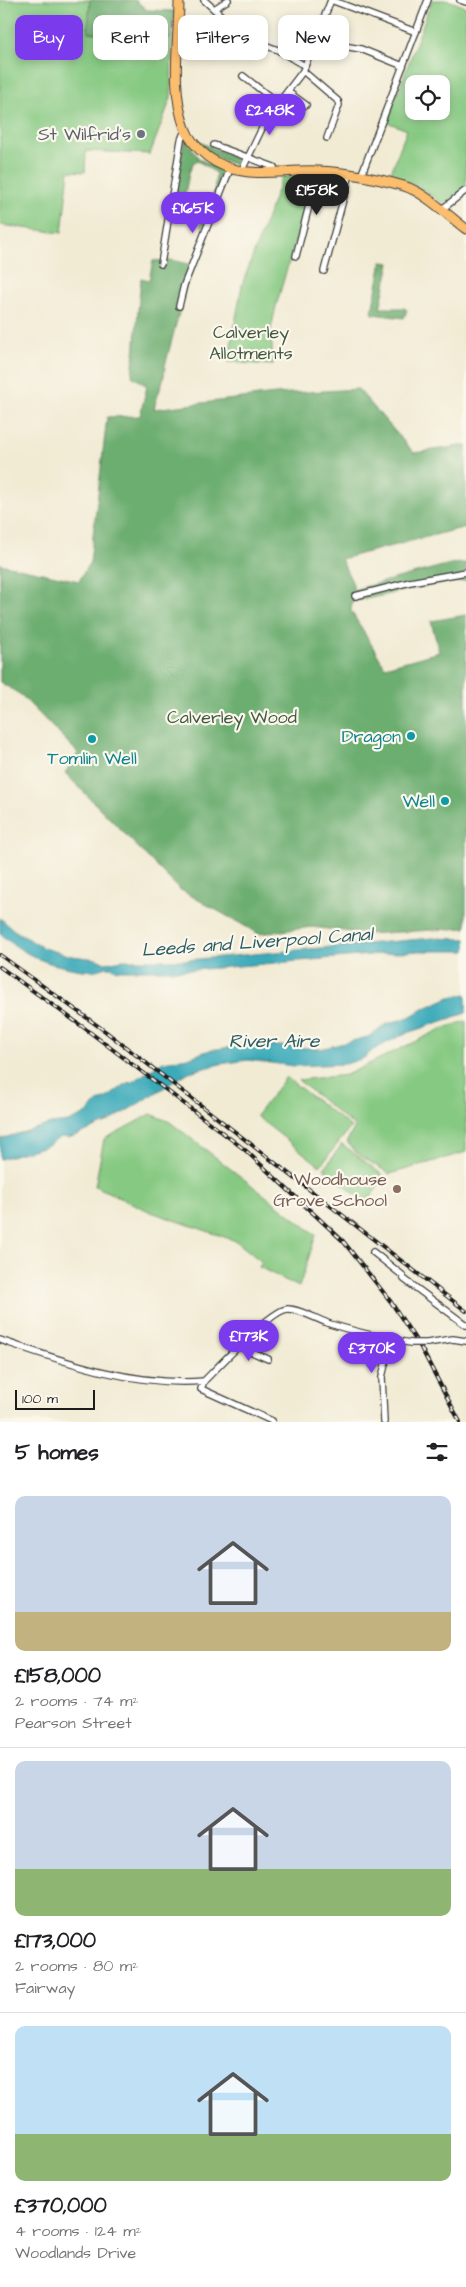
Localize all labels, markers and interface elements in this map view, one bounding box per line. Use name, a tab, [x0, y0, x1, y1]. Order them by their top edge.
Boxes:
chip: Buy	[15, 15, 83, 60]
chip: Rent	[93, 15, 168, 60]
chip: Filters	[178, 15, 268, 60]
chip: New	[278, 15, 349, 60]
map controls	[405, 75, 450, 120]
button: locate	[405, 75, 450, 120]
pin: £248K	[235, 94, 305, 136]
text: £248K	[246, 99, 294, 121]
place label: St Wilfrid's	[38, 122, 131, 147]
marker: St Wilfrid's	[135, 128, 147, 140]
pin: £158K	[282, 174, 352, 216]
text: £158K	[296, 179, 338, 201]
pin: £165K	[158, 192, 228, 234]
text: £165K	[172, 197, 214, 219]
park label: Calverley Allotments	[209, 320, 293, 366]
park label: Calverley Wood	[167, 705, 297, 731]
place label: Dragon	[342, 724, 401, 750]
marker: Dragon	[405, 730, 417, 742]
marker: Tomlin Well	[86, 733, 98, 745]
place label: Tomlin Well	[47, 746, 137, 771]
place label: Well	[403, 789, 435, 814]
marker: Well	[439, 795, 451, 807]
water label: Leeds and Liverpool Canal	[141, 921, 377, 964]
water label: River Aire	[229, 1028, 321, 1055]
place label: Woodhouse Grove School	[273, 1167, 387, 1213]
marker: Woodhouse Grove School	[391, 1183, 403, 1195]
pin: £173K	[214, 1320, 284, 1362]
text: £173K	[230, 1325, 268, 1347]
pin: £370K	[337, 1332, 407, 1374]
text: £370K	[349, 1337, 395, 1359]
scale bar	[15, 1387, 95, 1410]
text: 100 m	[22, 1389, 58, 1409]
text: 5 homes	[15, 1438, 99, 1467]
icon: filters	[423, 1438, 451, 1466]
icon: home	[188, 1528, 278, 1618]
text: £158,000	[15, 1661, 101, 1690]
text: 2 rooms · 74 m²	[15, 1690, 139, 1712]
text: Pearson Street	[15, 1712, 132, 1734]
icon: home	[188, 1794, 278, 1884]
text: £173,000	[15, 1926, 96, 1955]
text: 2 rooms · 80 m²	[15, 1955, 138, 1977]
text: Fairway	[15, 1977, 75, 1999]
icon: home	[188, 2059, 278, 2149]
text: £370,000	[15, 2191, 107, 2220]
text: 4 rooms · 124 m²	[15, 2220, 142, 2242]
text: Woodlands Drive	[15, 2242, 136, 2264]

